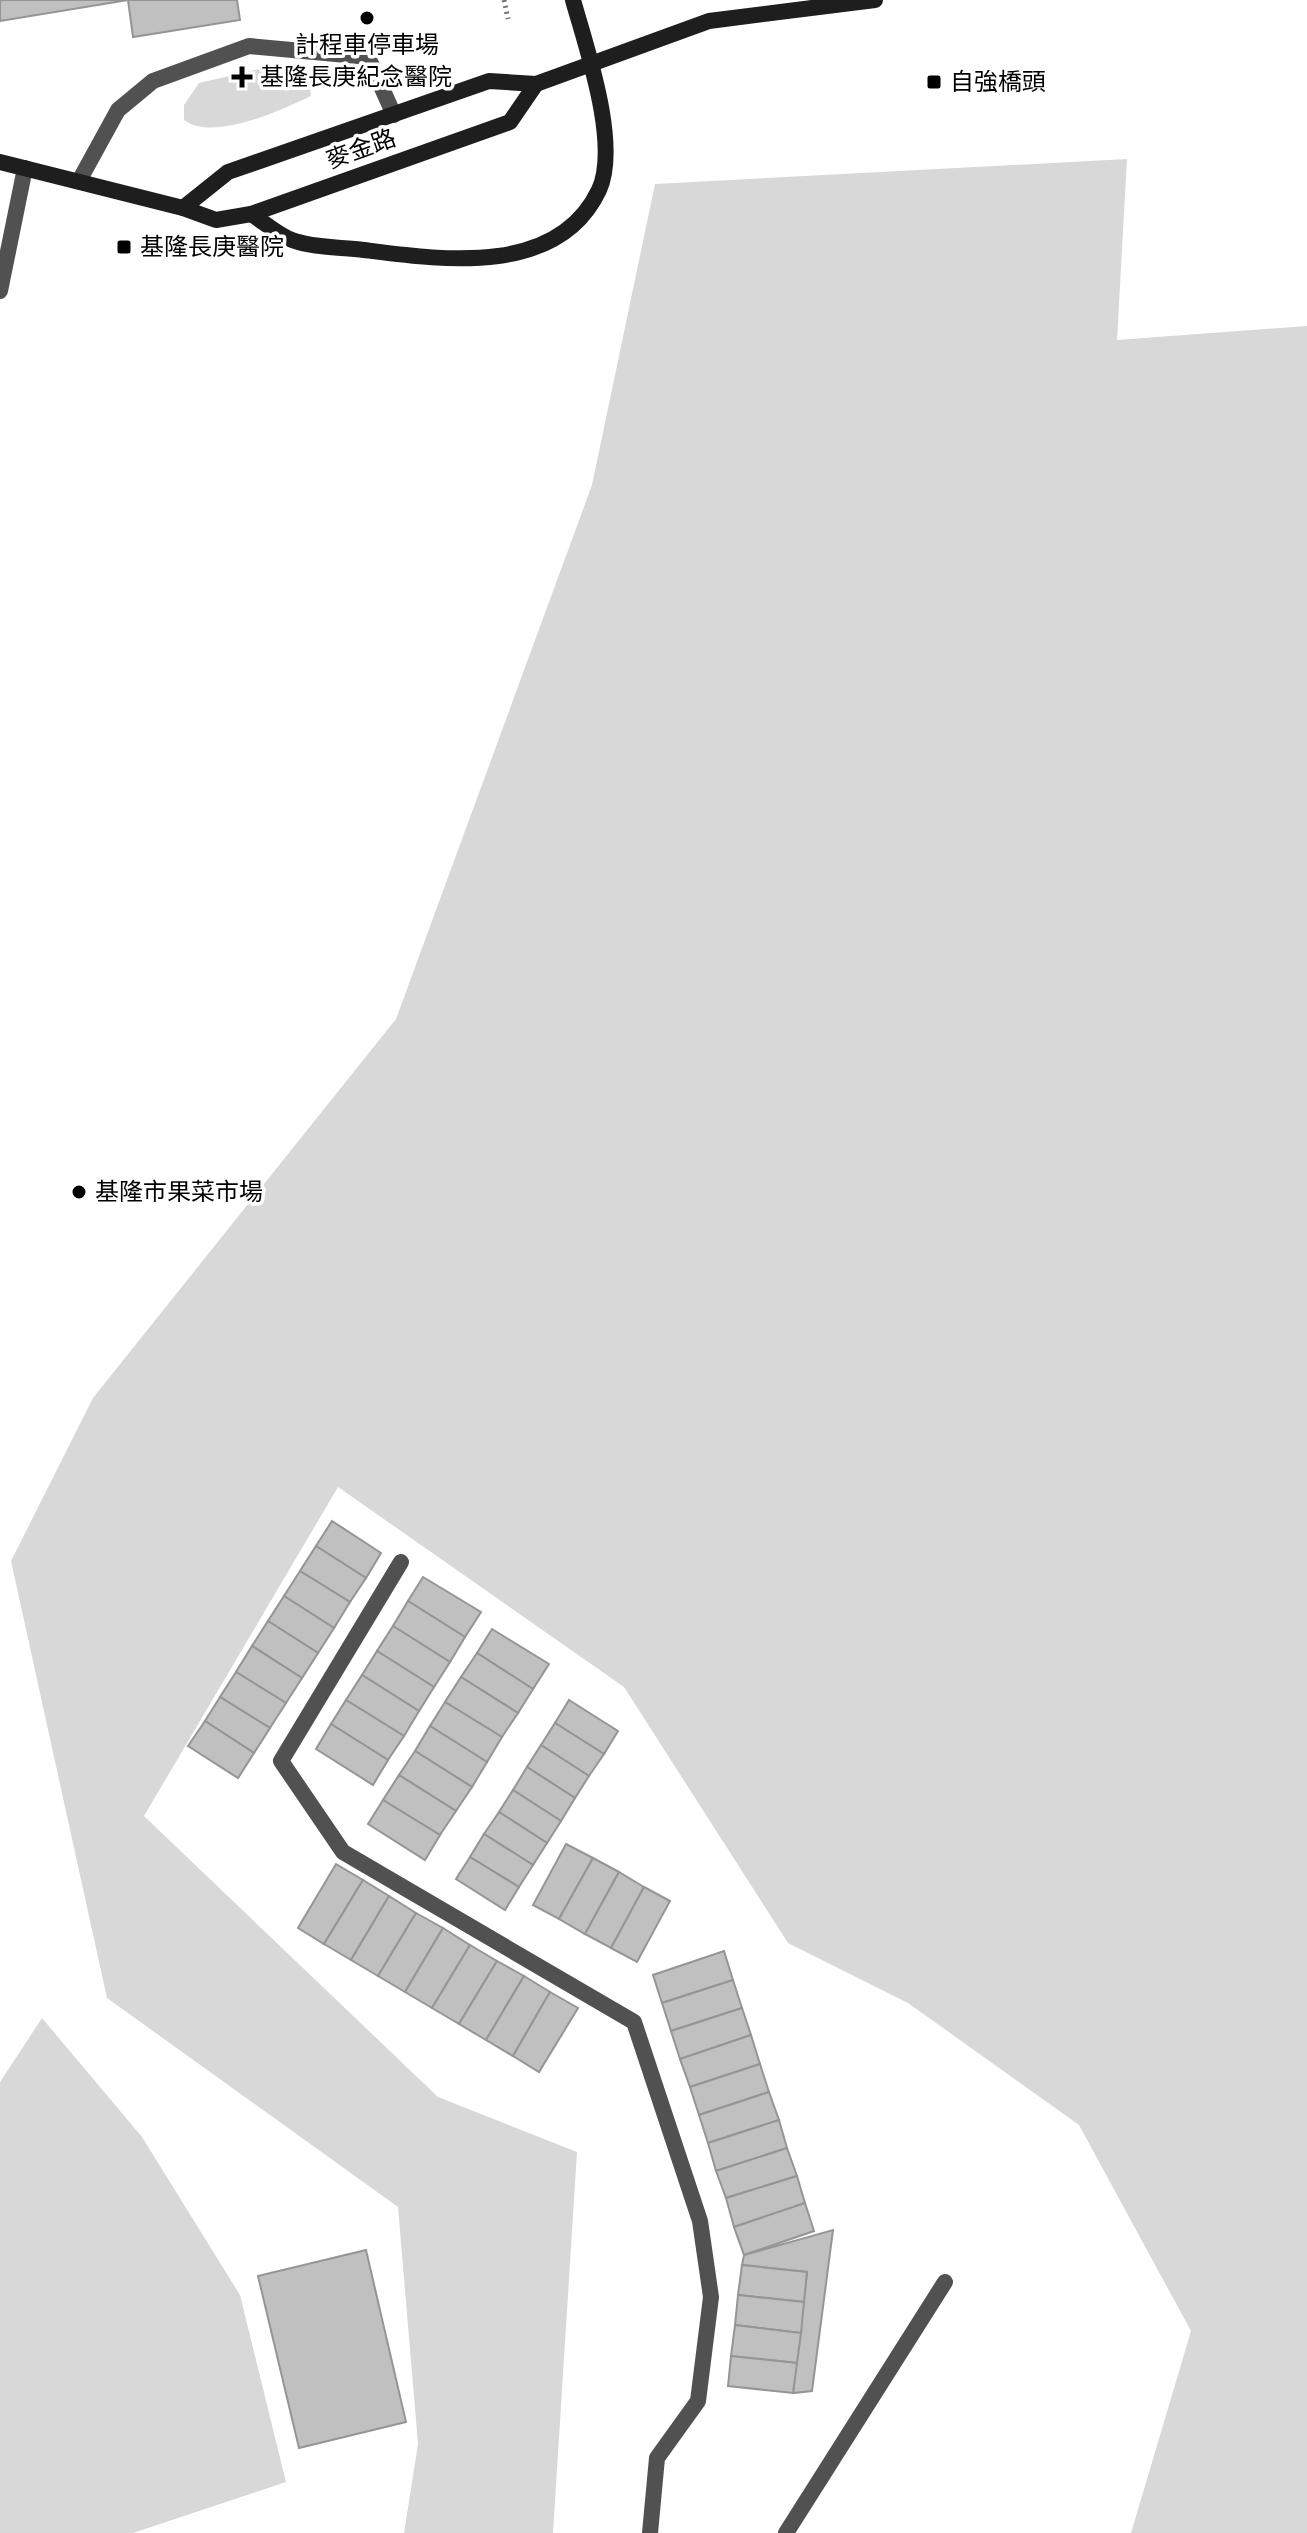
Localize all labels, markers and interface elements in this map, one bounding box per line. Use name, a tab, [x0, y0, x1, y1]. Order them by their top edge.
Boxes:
marker: 計程車停車場	[358, 9, 376, 27]
place label: 計程車停車場	[295, 31, 439, 59]
place label: 基隆長庚紀念醫院	[260, 63, 452, 91]
marker: 基隆長庚紀念醫院	[231, 66, 253, 88]
place label: 自強橋頭	[950, 68, 1046, 96]
marker: 自強橋頭	[925, 73, 943, 91]
street label: 麥金路	[322, 124, 400, 174]
place label: 基隆長庚醫院	[140, 233, 284, 261]
marker: 基隆長庚醫院	[115, 238, 133, 256]
place label: 基隆市果菜市場	[95, 1178, 263, 1206]
marker: 基隆市果菜市場	[70, 1183, 88, 1201]

